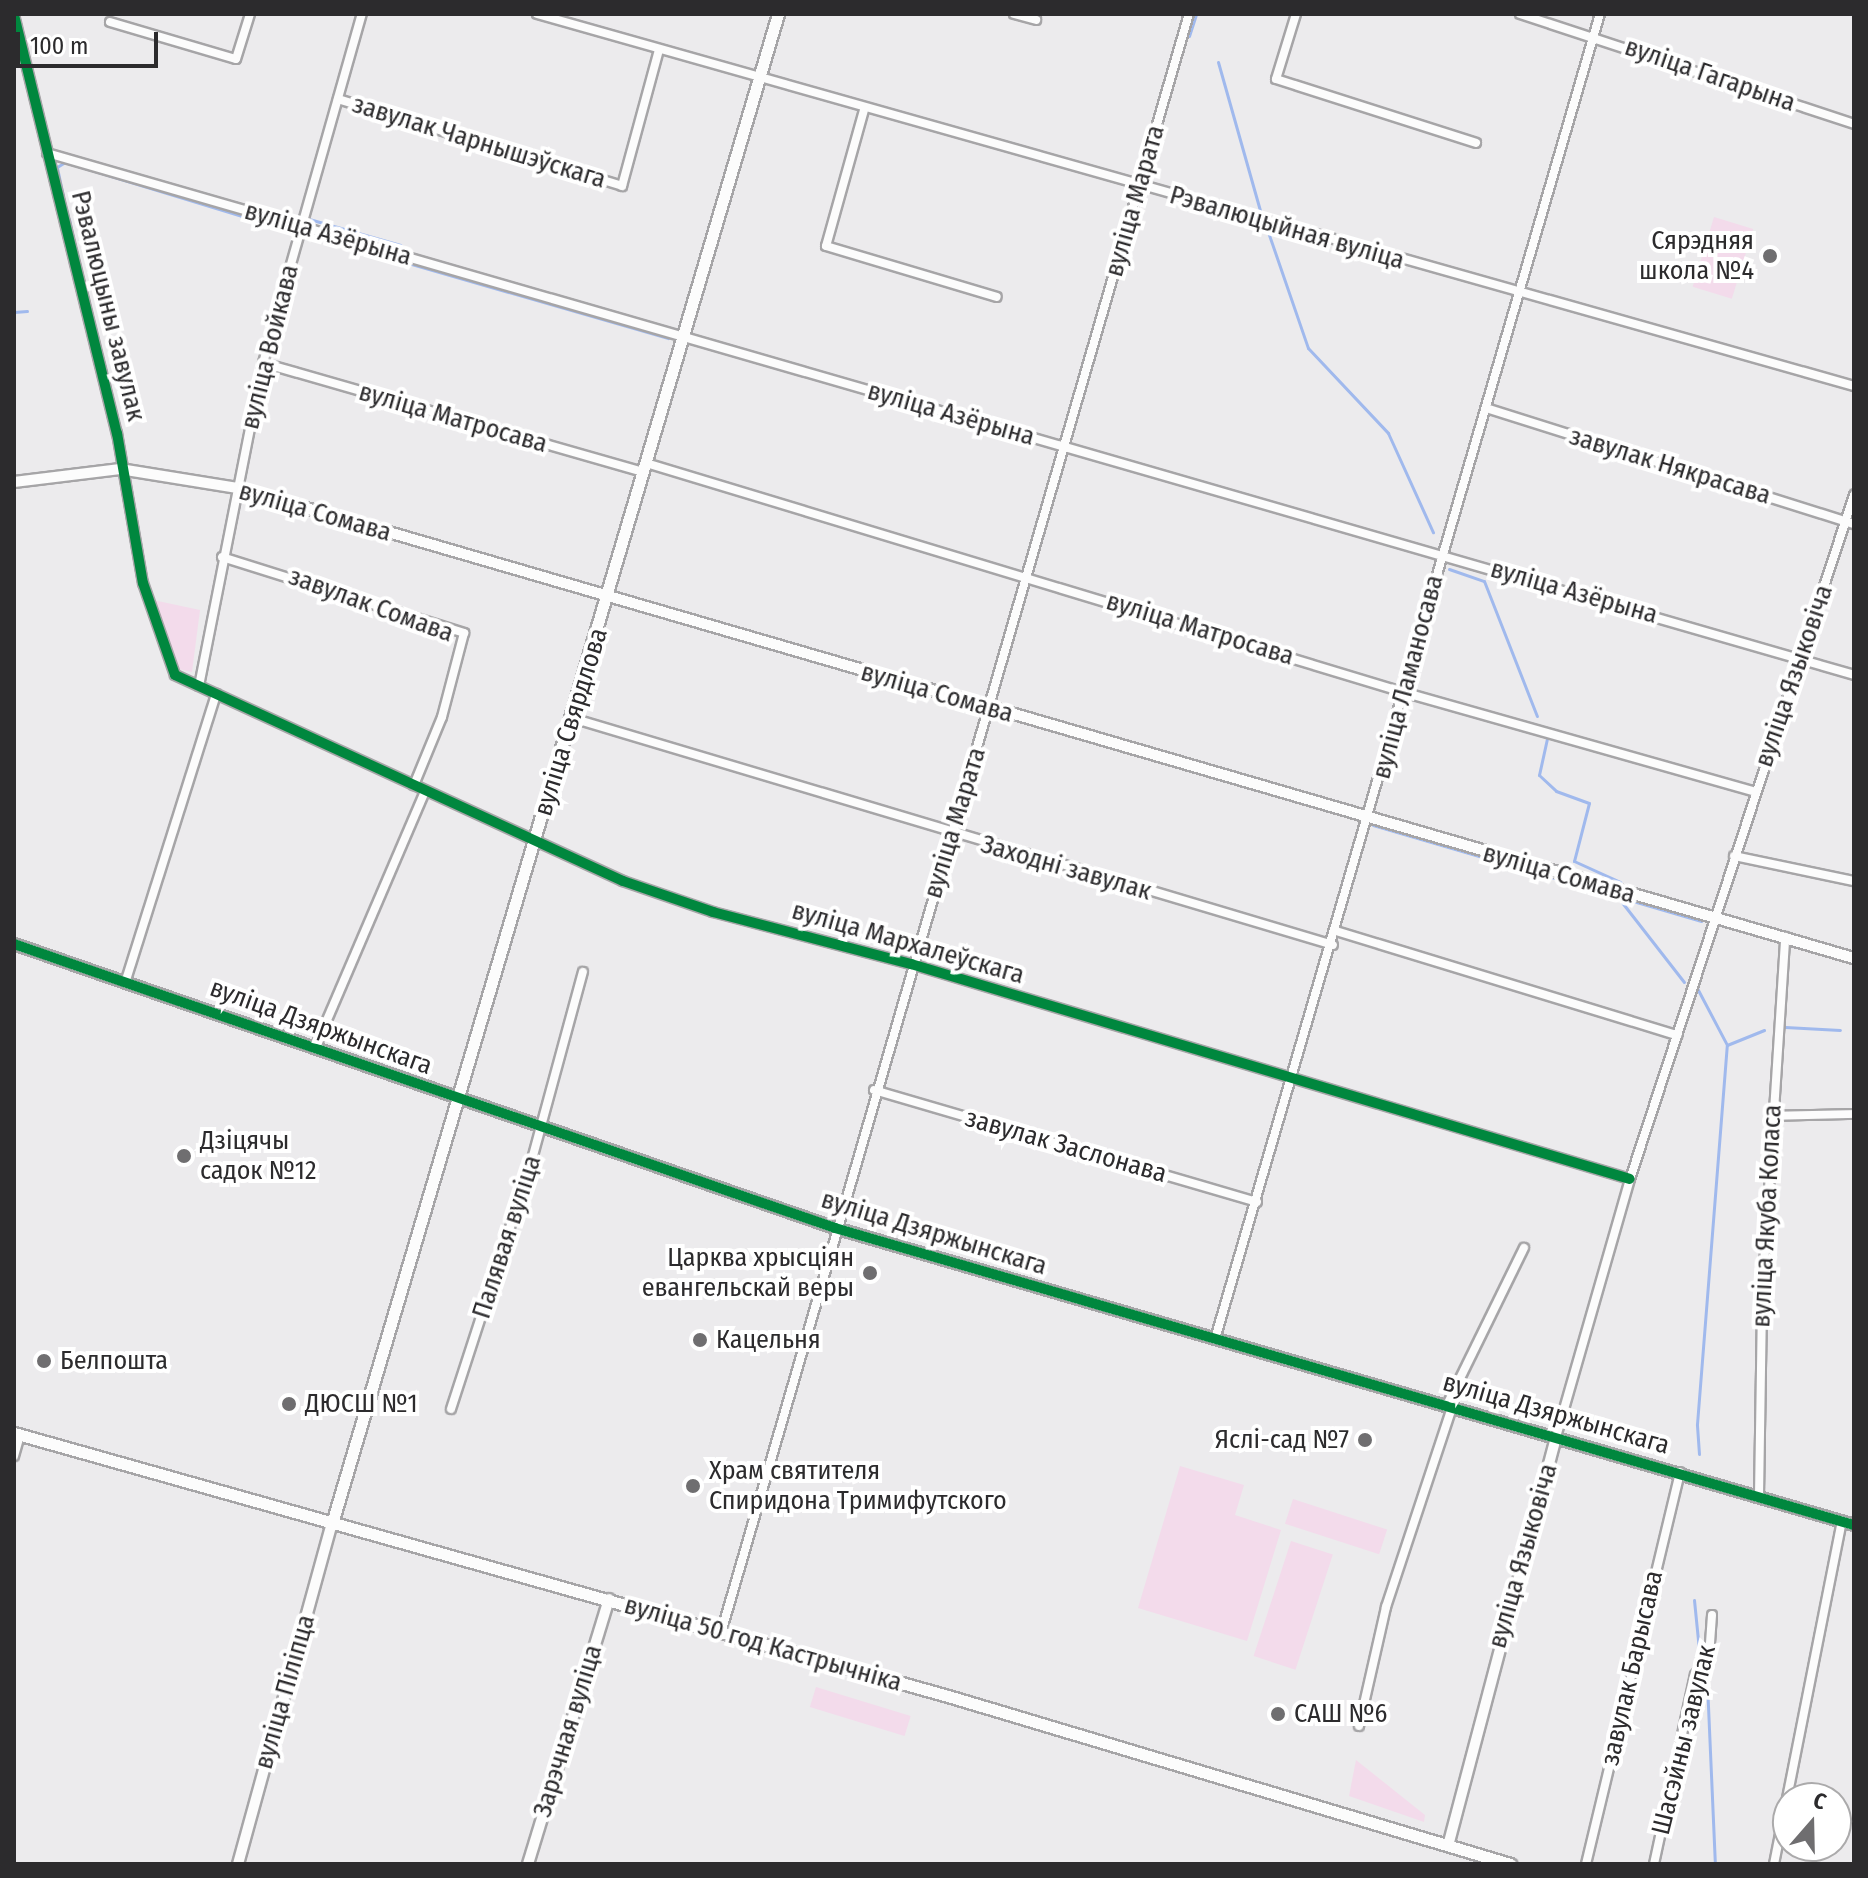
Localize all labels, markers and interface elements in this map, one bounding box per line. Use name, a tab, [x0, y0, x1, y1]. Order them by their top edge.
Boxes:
scale bar	[20, 16, 162, 66]
street label: вуліца Гагарына	[1621, 31, 1799, 119]
text: 100 m	[30, 32, 88, 60]
street label: завулак Чарнышэўскага	[349, 89, 609, 195]
street label: вуліца Марата	[1099, 122, 1171, 280]
street label: Рэвалюцыйная вуліца	[1166, 180, 1408, 276]
street label: Рэвалюцыны завулак	[64, 188, 152, 424]
street label: вуліца Азёрына	[241, 195, 415, 273]
place label: Сярэдняя школа №4	[1639, 225, 1754, 286]
marker: Сярэдняя школа №4	[1761, 247, 1779, 265]
street label: вуліца Войкава	[234, 261, 306, 433]
street label: вуліца Азёрына	[864, 375, 1038, 453]
street label: вуліца Матросава	[355, 376, 551, 460]
street label: завулак Някрасава	[1566, 421, 1774, 511]
street label: вуліца Сомава	[235, 475, 395, 549]
street label: вуліца Азёрына	[1487, 553, 1661, 631]
street label: завулак Сомава	[284, 561, 458, 649]
street label: вуліца Ламаносава	[1366, 572, 1450, 782]
street label: вуліца Языковіча	[1748, 581, 1840, 771]
street label: вуліца Матросава	[1102, 586, 1298, 672]
street label: вуліца Свярдлова	[528, 624, 614, 820]
street label: вуліца Сомава	[857, 656, 1017, 730]
street label: вуліца Марата	[917, 744, 993, 902]
street label: Заходні завулак	[977, 829, 1155, 907]
street label: вуліца Сомава	[1479, 837, 1639, 911]
street label: вуліца Мархалеўскага	[788, 895, 1028, 991]
street label: вуліца Дзяржынскага	[206, 972, 436, 1082]
street label: завулак Заслонава	[962, 1102, 1170, 1190]
street label: вуліца Якуба Коласа	[1746, 1104, 1788, 1328]
place label: Дзіцячы садок №12	[200, 1125, 316, 1186]
marker: Дзіцячы садок №12	[175, 1147, 193, 1165]
street label: Палявая вуліца	[466, 1151, 548, 1323]
street label: вуліца Дзяржынскага	[817, 1184, 1051, 1282]
place label: Царква хрысціян евангельскай веры	[642, 1242, 854, 1304]
marker: Царква хрысціян евангельскай веры	[861, 1264, 879, 1282]
place label: Кацельня	[716, 1324, 821, 1356]
marker: Кацельня	[691, 1331, 709, 1349]
place label: Белпошта	[60, 1345, 168, 1377]
marker: Белпошта	[35, 1352, 53, 1370]
street label: вуліца Дзяржынскага	[1439, 1367, 1673, 1461]
place label: ДЮСШ №1	[305, 1388, 418, 1420]
marker: ДЮСШ №1	[280, 1395, 298, 1413]
place label: Яслі-сад №7	[1215, 1424, 1349, 1456]
marker: Яслі-сад №7	[1356, 1431, 1374, 1449]
place label: Храм святителя Спиридона Тримифутского	[709, 1455, 1007, 1516]
street label: вуліца Языковіча	[1482, 1460, 1564, 1652]
marker: Храм святителя Спиридона Тримифутского	[684, 1477, 702, 1495]
street label: завулак Барысава	[1594, 1567, 1670, 1769]
street label: вуліца 50 год Кастрычніка	[621, 1589, 905, 1699]
street label: вуліца Піліпца	[248, 1611, 322, 1773]
street label: Зарэчная вуліца	[527, 1641, 609, 1821]
street label: Шасэйны завулак	[1645, 1642, 1723, 1838]
place label: САШ №6	[1294, 1698, 1387, 1730]
marker: САШ №6	[1269, 1705, 1287, 1723]
north arrow	[1772, 1782, 1852, 1862]
text: С	[1810, 1786, 1830, 1816]

